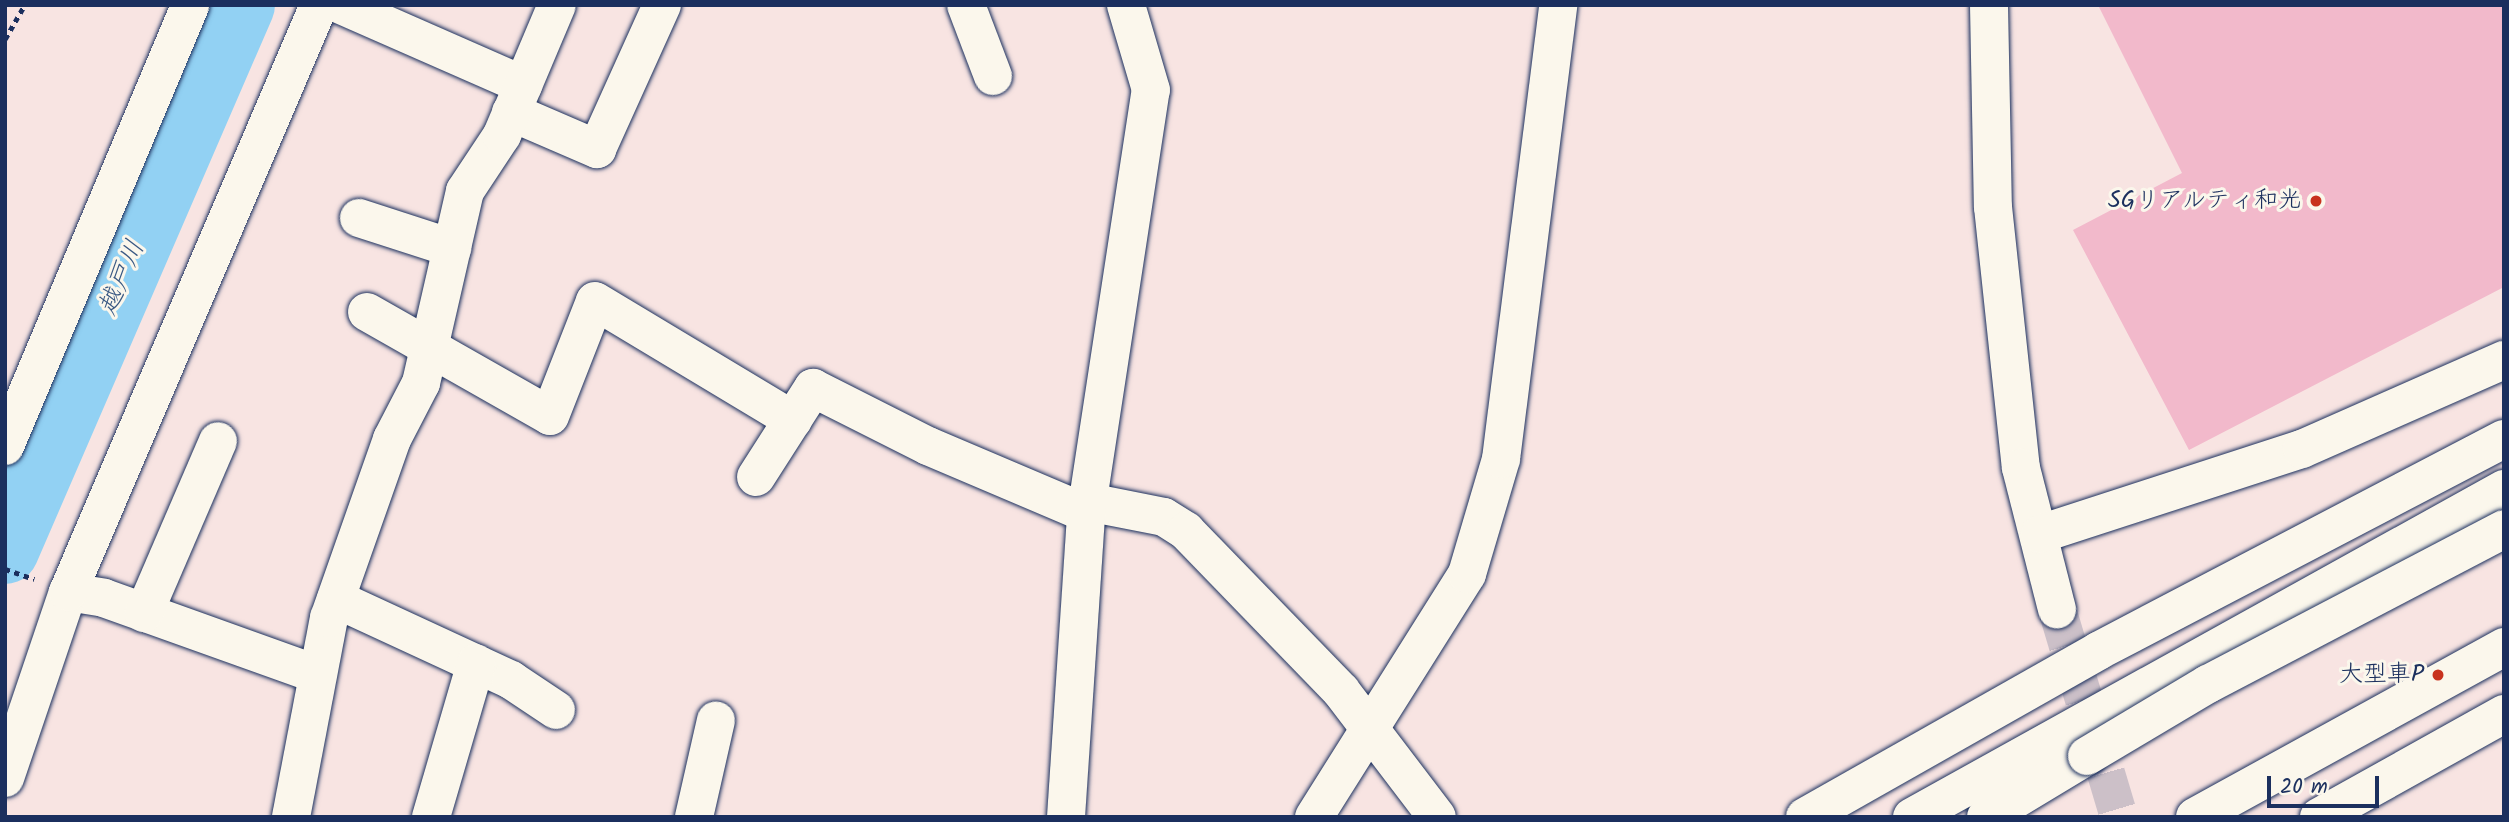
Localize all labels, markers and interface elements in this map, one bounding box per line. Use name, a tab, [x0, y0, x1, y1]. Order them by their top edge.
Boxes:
place label: SGリアルティ和光	[2107, 187, 2302, 215]
marker: SGリアルティ和光	[2308, 193, 2324, 209]
water label: 越戸川	[93, 236, 153, 320]
place label: 大型車P	[2339, 661, 2424, 689]
marker: 大型車P	[2430, 667, 2446, 683]
scale bar	[2271, 762, 2383, 806]
text: 20 m	[2280, 771, 2328, 804]

